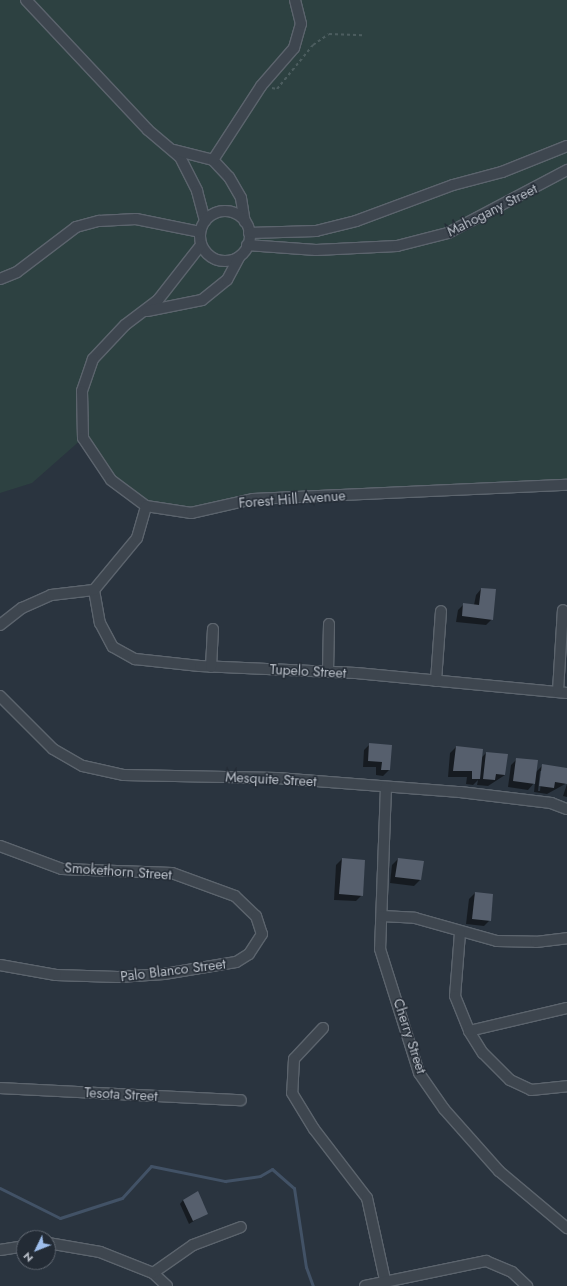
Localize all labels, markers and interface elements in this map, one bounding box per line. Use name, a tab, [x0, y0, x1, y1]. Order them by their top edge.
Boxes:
street label: Mahogany Street	[444, 180, 540, 240]
street label: Forest Hill Avenue	[238, 487, 346, 511]
street label: Tupelo Street	[269, 661, 347, 681]
street label: Mesquite Street	[225, 768, 317, 790]
street label: Smokethorn Street	[64, 859, 172, 883]
street label: Palo Blanco Street	[119, 955, 227, 985]
street label: Cherry Street	[390, 996, 430, 1076]
street label: Tesota Street	[84, 1084, 158, 1104]
north arrow	[16, 1230, 56, 1270]
text: N	[19, 1249, 37, 1266]

